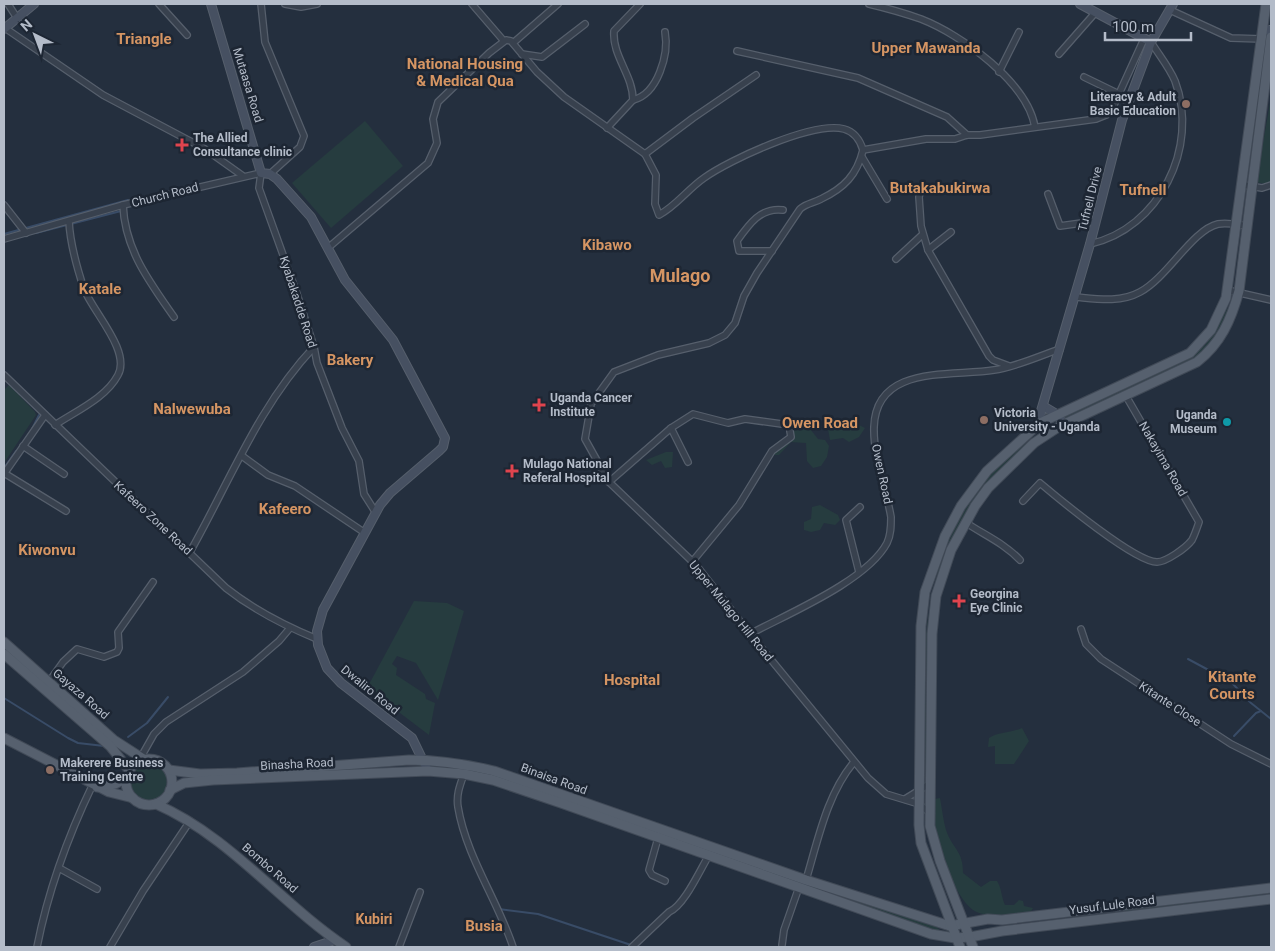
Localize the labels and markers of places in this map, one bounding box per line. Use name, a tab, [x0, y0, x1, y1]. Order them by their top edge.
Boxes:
place label: Literacy & Adult Basic Education	[1090, 90, 1176, 118]
marker: Literacy & Adult Basic Education	[1180, 98, 1192, 110]
place label: The Allied Consultance clinic	[193, 131, 292, 159]
marker: The Allied Consultance clinic	[175, 138, 189, 152]
place label: Uganda Cancer Institute	[550, 391, 633, 419]
marker: Uganda Cancer Institute	[532, 398, 546, 412]
place label: Victoria University - Uganda	[994, 406, 1100, 434]
place label: Uganda Museum	[1170, 408, 1218, 436]
marker: Victoria University - Uganda	[978, 414, 990, 426]
marker: Uganda Museum	[1221, 416, 1233, 428]
place label: Mulago National Referal Hospital	[523, 457, 612, 485]
marker: Mulago National Referal Hospital	[505, 464, 519, 478]
place label: Georgina Eye Clinic	[970, 587, 1022, 615]
marker: Georgina Eye Clinic	[952, 594, 966, 608]
place label: Makerere Business Training Centre	[60, 756, 163, 784]
marker: Makerere Business Training Centre	[44, 764, 56, 776]

